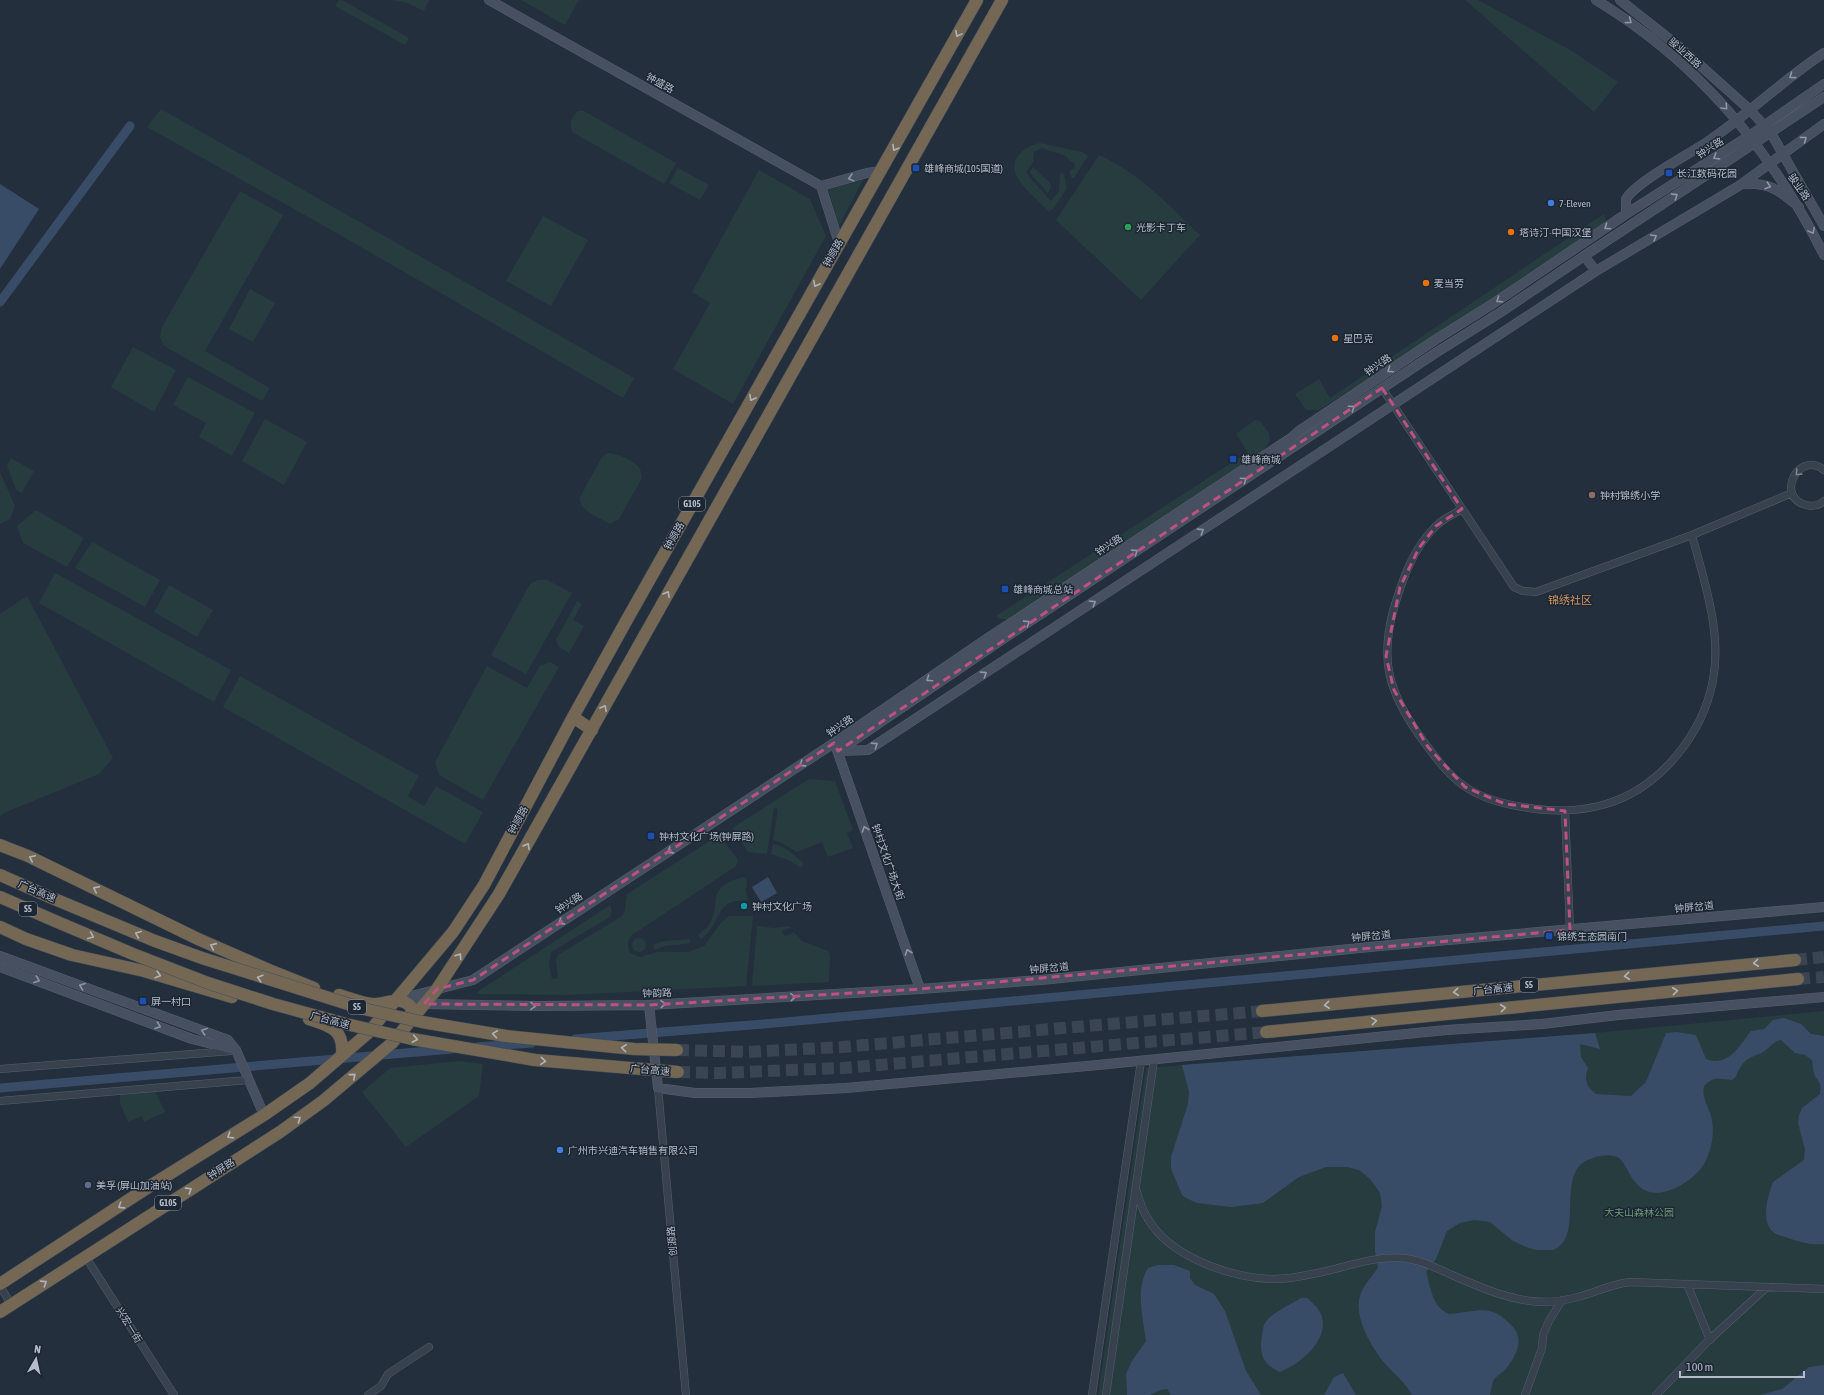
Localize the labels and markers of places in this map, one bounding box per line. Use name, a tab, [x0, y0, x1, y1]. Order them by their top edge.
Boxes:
marker: 雄峰商城(105国道)	[911, 163, 921, 173]
place label: 雄峰商城(105国道)	[924, 163, 1003, 174]
marker: 长江数码花园	[1664, 168, 1674, 178]
place label: 长江数码花园	[1677, 168, 1737, 179]
marker: 7-Eleven	[1546, 198, 1556, 208]
place label: 7-Eleven	[1559, 198, 1591, 209]
marker: 光影卡丁车	[1123, 222, 1133, 232]
place label: 光影卡丁车	[1136, 222, 1186, 233]
marker: 塔诗汀-中国汉堡	[1506, 227, 1516, 237]
place label: 塔诗汀-中国汉堡	[1519, 227, 1592, 238]
marker: 麦当劳	[1421, 278, 1431, 288]
place label: 麦当劳	[1434, 278, 1464, 289]
marker: 星巴克	[1330, 333, 1340, 343]
place label: 星巴克	[1343, 333, 1373, 344]
marker: 雄峰商城	[1228, 454, 1238, 464]
place label: 雄峰商城	[1241, 454, 1281, 465]
marker: 钟村锦绣小学	[1587, 490, 1597, 500]
place label: 钟村锦绣小学	[1600, 490, 1660, 501]
marker: 雄峰商城总站	[1000, 584, 1010, 594]
place label: 雄峰商城总站	[1013, 584, 1073, 595]
marker: 钟村文化广场(钟屏路)	[646, 831, 656, 841]
place label: 钟村文化广场(钟屏路)	[659, 831, 754, 842]
marker: 钟村文化广场	[739, 901, 749, 911]
place label: 钟村文化广场	[752, 901, 812, 912]
marker: 锦绣生态园南门	[1544, 931, 1554, 941]
place label: 锦绣生态园南门	[1557, 931, 1627, 942]
marker: 屏一村口	[138, 996, 148, 1006]
place label: 屏一村口	[151, 996, 191, 1007]
marker: 广州市兴迪汽车销售有限公司	[555, 1145, 565, 1155]
place label: 广州市兴迪汽车销售有限公司	[568, 1145, 698, 1156]
marker: 美孚 (屏山加油站)	[83, 1180, 93, 1190]
place label: 美孚 (屏山加油站)	[96, 1180, 172, 1191]

